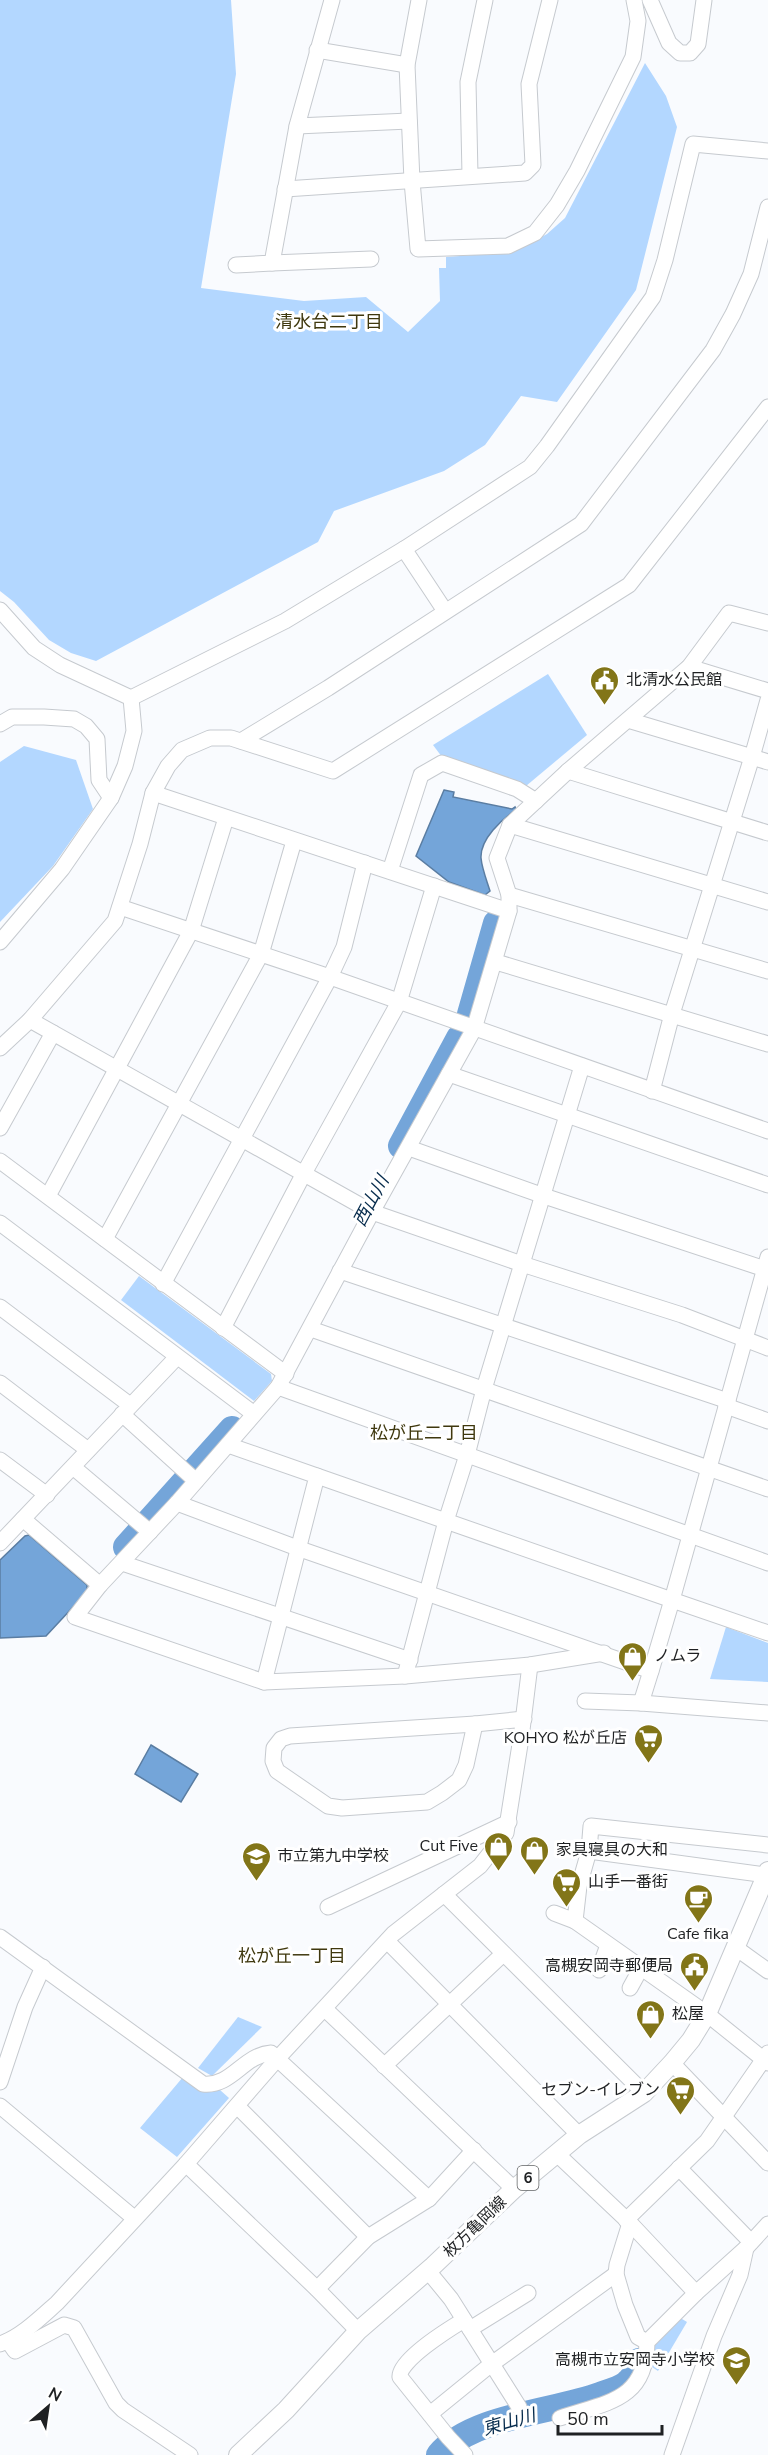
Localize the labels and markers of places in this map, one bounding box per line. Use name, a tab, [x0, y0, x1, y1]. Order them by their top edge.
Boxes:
public building icon: 北清水公民館	[589, 664, 621, 706]
place label: 北清水公民館	[626, 669, 722, 691]
shop icon: ノムラ	[617, 1640, 649, 1682]
place label: ノムラ	[654, 1645, 701, 1667]
supermarket icon: KOHYO 松が丘店	[632, 1722, 664, 1764]
place label: KOHYO 松が丘店	[504, 1727, 627, 1749]
shop icon: Cut Five	[483, 1830, 515, 1872]
shop icon: 家具寝具の大和	[519, 1834, 551, 1876]
place label: Cut Five	[420, 1835, 478, 1857]
place label: 家具寝具の大和	[556, 1839, 668, 1861]
school or university icon: 市立第九中学校	[240, 1840, 272, 1882]
place label: 市立第九中学校	[277, 1845, 389, 1867]
supermarket icon: 山手一番街	[551, 1866, 583, 1908]
place label: 山手一番街	[588, 1871, 668, 1893]
cafe icon: Cafe fika	[682, 1882, 714, 1924]
place label: Cafe fika	[667, 1923, 729, 1945]
public building icon: 高槻安岡寺郵便局	[678, 1950, 710, 1992]
place label: 高槻安岡寺郵便局	[545, 1955, 673, 1977]
shop icon: 松屋	[635, 1998, 667, 2040]
place label: 松屋	[672, 2003, 704, 2025]
supermarket icon: セブン-イレブン	[665, 2074, 697, 2116]
place label: セブン-イレブン	[541, 2079, 660, 2101]
school or university icon: 高槻市立安岡寺小学校	[720, 2344, 752, 2386]
place label: 高槻市立安岡寺小学校	[555, 2349, 715, 2371]

